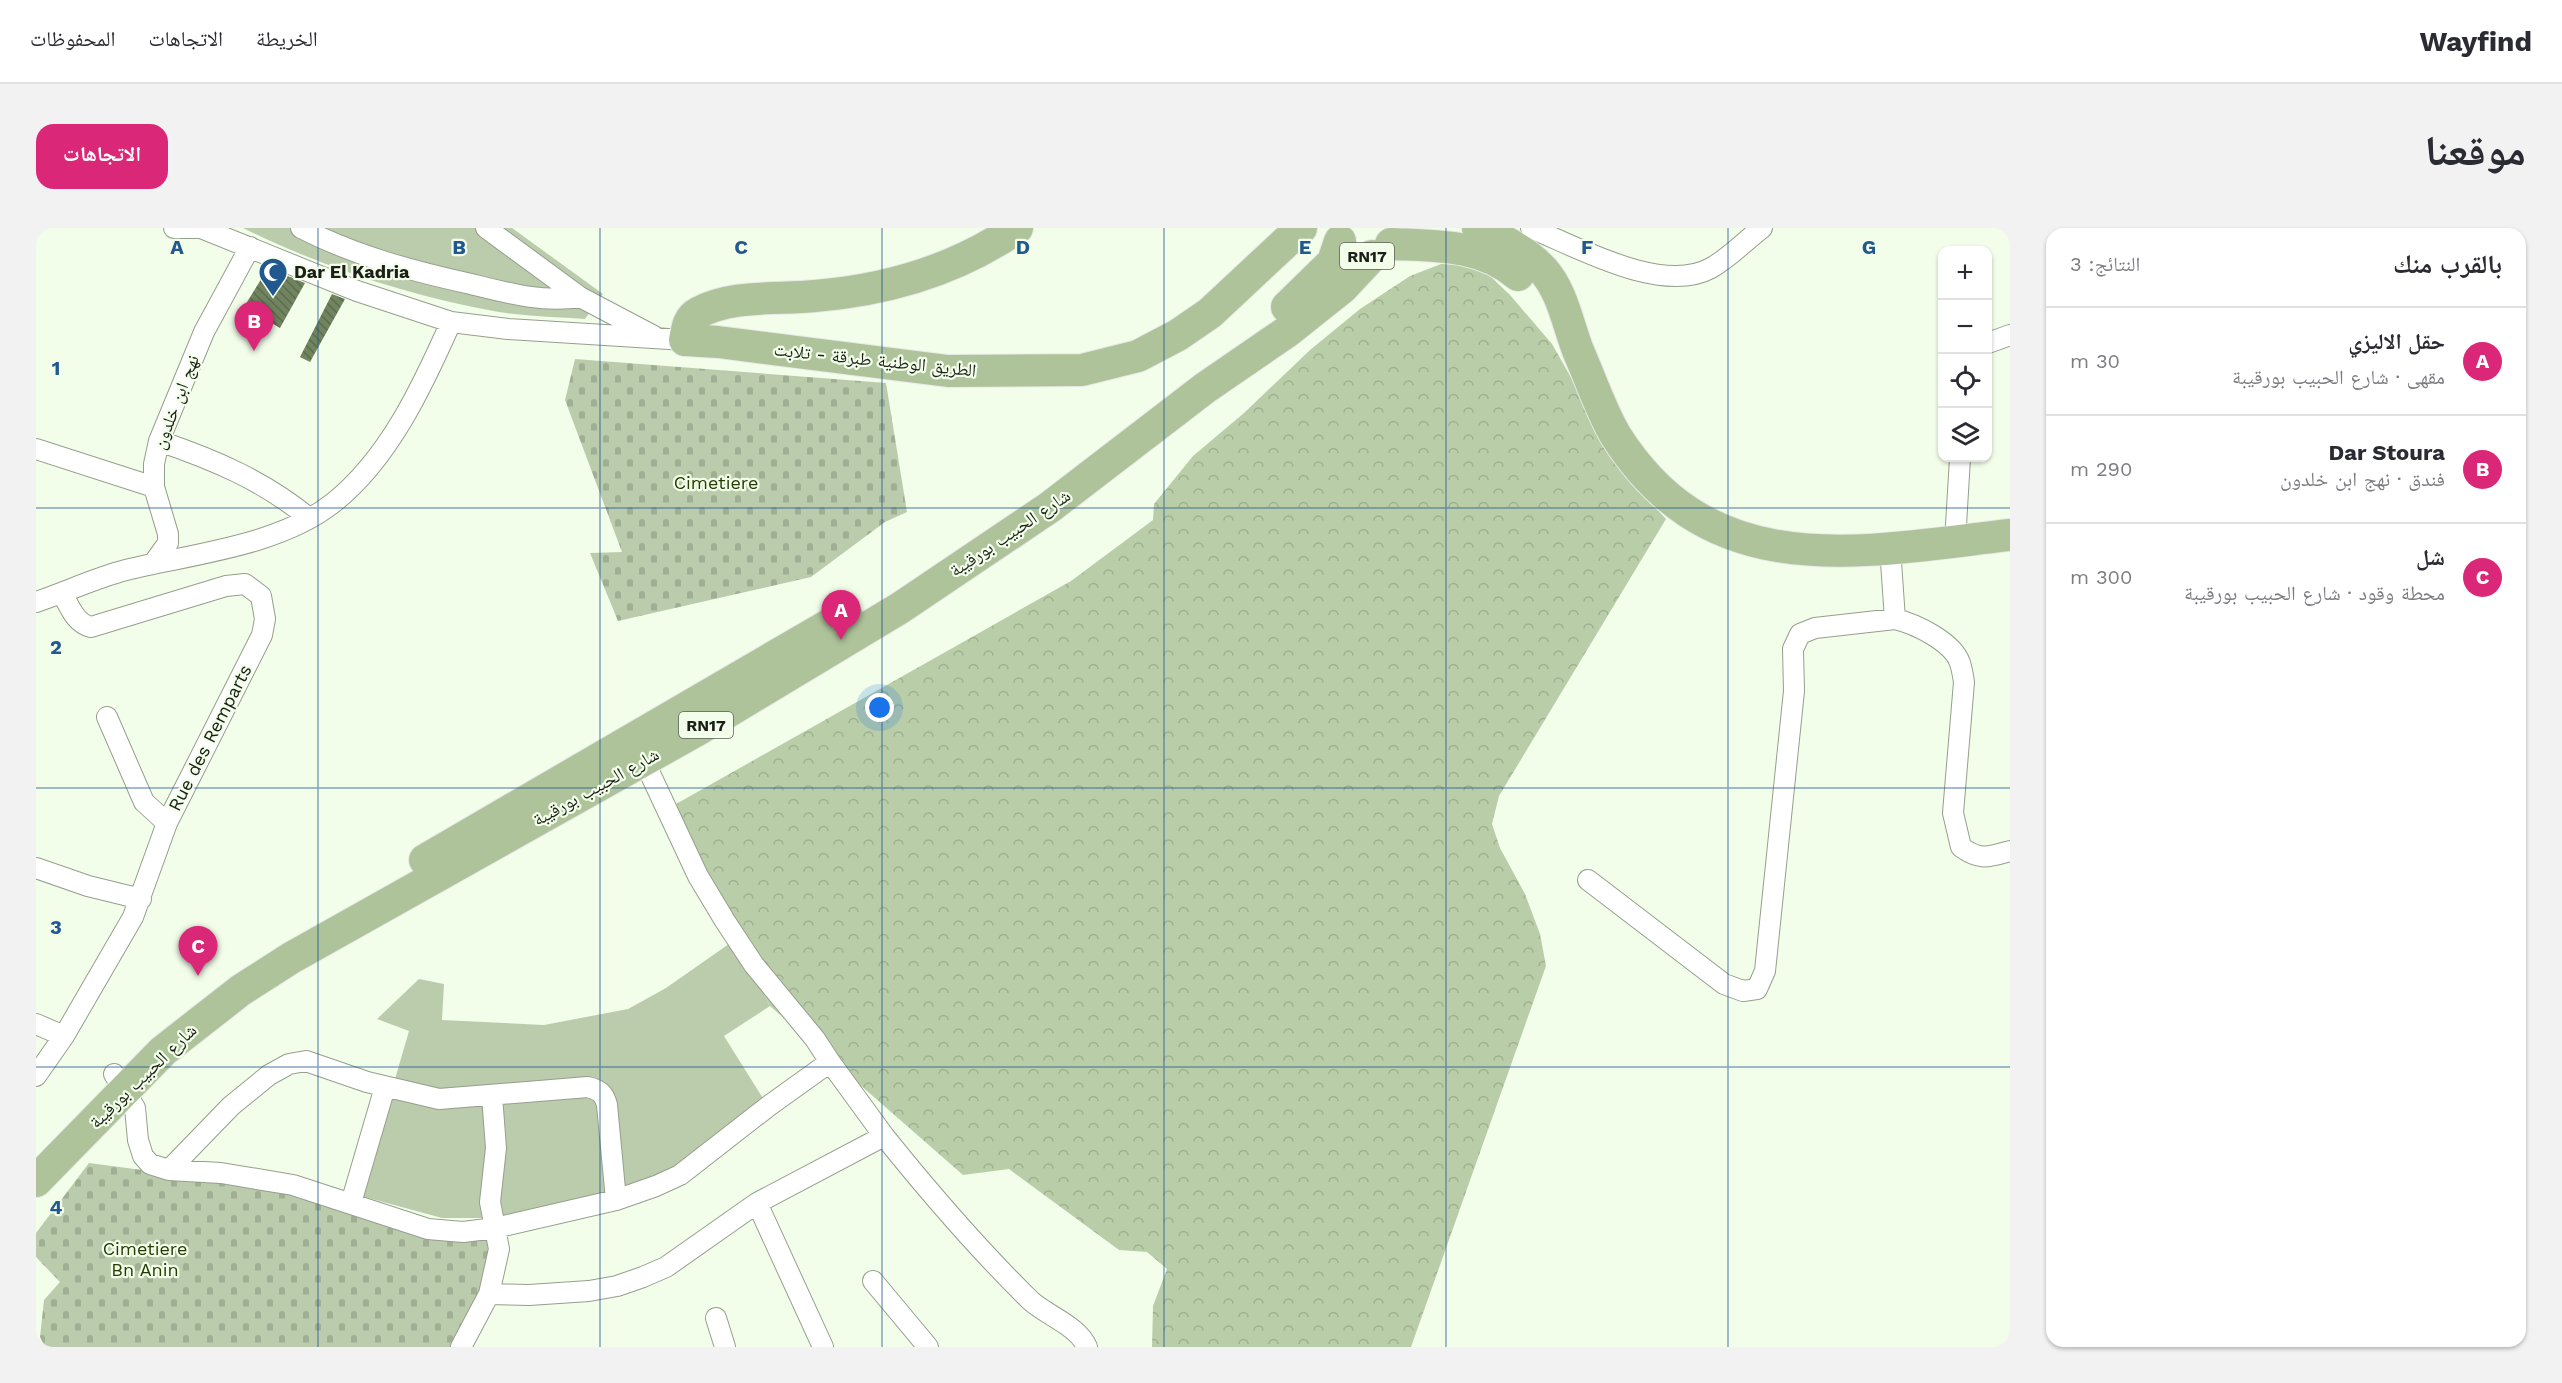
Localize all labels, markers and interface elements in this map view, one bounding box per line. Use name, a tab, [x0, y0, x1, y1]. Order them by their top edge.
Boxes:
text: Wayfind	[2419, 25, 2532, 58]
text: المحفوظات	[30, 26, 115, 51]
text: الاتجاهات	[148, 26, 223, 51]
text: الخريطة	[256, 26, 318, 51]
button: الاتجاهات	[36, 124, 168, 189]
text: موقعنا	[2425, 126, 2526, 175]
text: A	[170, 235, 184, 259]
text: B	[452, 235, 466, 259]
text: C	[734, 235, 748, 259]
text: D	[1016, 235, 1030, 259]
text: E	[1299, 235, 1311, 259]
text: F	[1581, 235, 1593, 259]
text: G	[1862, 235, 1876, 259]
road number: RN17	[1340, 243, 1394, 269]
map controls	[1938, 246, 1992, 462]
button: +	[1938, 246, 1992, 300]
text: بالقرب منك	[2393, 249, 2502, 279]
text: النتائج: 3	[2070, 252, 2140, 276]
mosque icon: Dar El Kadria	[257, 256, 289, 298]
place label: Dar El Kadria	[294, 261, 410, 282]
button: −	[1938, 300, 1992, 354]
pin: B	[234, 302, 274, 351]
text: حقل الاليزي	[2348, 329, 2445, 354]
street label: الطريق الوطنية طبرقة - تلابت	[773, 338, 977, 382]
text: 30 m	[2070, 349, 2120, 373]
text: A	[2476, 349, 2489, 373]
street label: نهج ابن خلدون	[148, 352, 205, 453]
button: locate	[1938, 354, 1992, 408]
text: 1	[52, 356, 60, 380]
text: مقهى · شارع الحبيب بورقيبة	[2232, 365, 2445, 389]
button: layers	[1938, 408, 1992, 462]
text: Dar Stoura	[2329, 440, 2445, 465]
text: 290 m	[2070, 457, 2132, 481]
text: B	[2476, 457, 2489, 481]
text: فندق · نهج ابن خلدون	[2280, 467, 2445, 491]
park label: Cimetiere	[674, 472, 758, 493]
street label: شارع الحبيب بورقيبة	[945, 485, 1075, 581]
text: شل	[2416, 545, 2445, 570]
text: 300 m	[2070, 565, 2132, 589]
text: C	[2476, 565, 2489, 589]
text: محطة وقود · شارع الحبيب بورقيبة	[2184, 581, 2445, 605]
pin: A	[822, 590, 860, 640]
text: 2	[50, 635, 62, 659]
street label: Rue des Remparts	[164, 661, 256, 814]
your location	[865, 693, 894, 722]
road number: RN17	[679, 712, 733, 738]
street label: شارع الحبيب بورقيبة	[529, 743, 663, 831]
text: 3	[50, 915, 62, 939]
pin: C	[178, 926, 218, 976]
street label: شارع الحبيب بورقيبة	[85, 1019, 201, 1133]
text: 4	[50, 1195, 63, 1219]
park label: Cimetiere Bn Anin	[103, 1238, 187, 1280]

